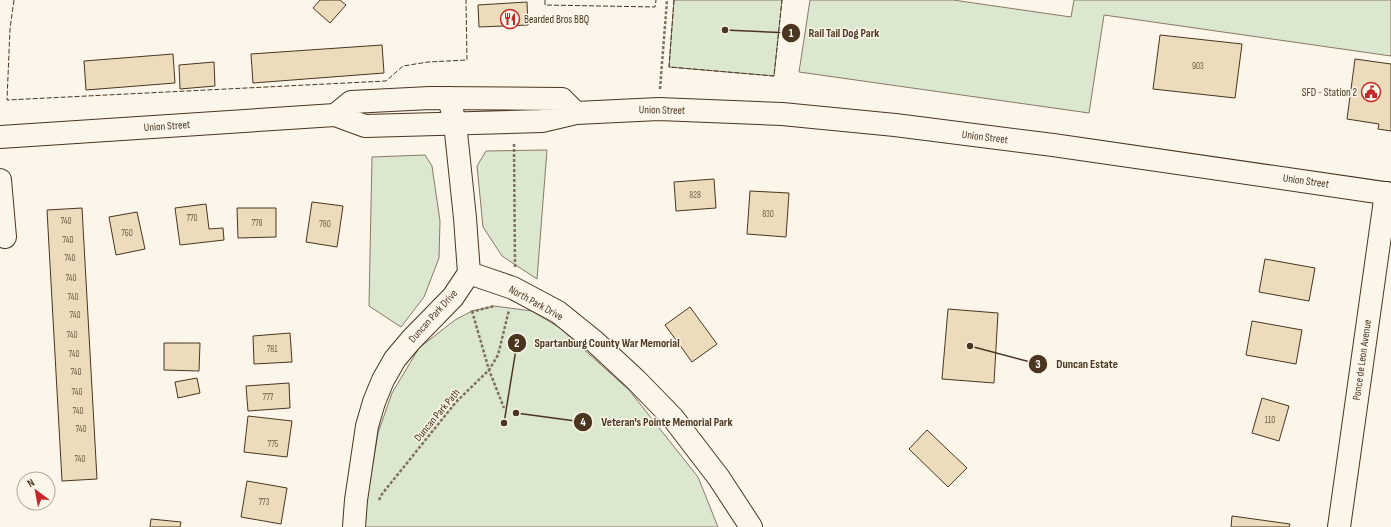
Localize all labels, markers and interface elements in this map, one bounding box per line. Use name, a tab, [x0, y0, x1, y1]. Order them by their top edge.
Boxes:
restaurant icon: Bearded Bros BBQ	[499, 8, 521, 30]
place label: Bearded Bros BBQ	[524, 13, 589, 26]
callout: Rail Tail Dog Park	[781, 21, 888, 45]
text: 1	[789, 26, 794, 41]
text: Rail Tail Dog Park	[809, 26, 879, 41]
house number: 903	[1192, 61, 1204, 72]
public building icon: SFD - Station 2	[1360, 81, 1382, 103]
place label: SFD - Station 2	[1302, 86, 1357, 99]
street label: Union Street	[639, 103, 686, 117]
street label: Union Street	[143, 118, 191, 134]
street label: Union Street	[961, 128, 1009, 146]
street label: Union Street	[1282, 171, 1331, 191]
house number: 828	[689, 190, 701, 201]
house number: 830	[762, 209, 774, 220]
house number: 770	[186, 213, 198, 224]
house number: 740	[61, 216, 71, 227]
house number: 778	[251, 218, 263, 229]
house number: 780	[319, 219, 331, 230]
house number: 760	[121, 228, 133, 239]
house number: 740	[63, 235, 73, 246]
house number: 740	[65, 253, 75, 264]
house number: 740	[66, 273, 76, 284]
street label: North Park Drive	[506, 283, 566, 323]
street label: Duncan Park Drive	[406, 287, 460, 345]
house number: 740	[68, 292, 78, 303]
house number: 740	[70, 310, 80, 321]
street label: Ponce de Leon Avenue	[1350, 319, 1374, 401]
house number: 740	[67, 330, 77, 341]
callout: Spartanburg County War Memorial	[507, 331, 688, 355]
text: 2	[514, 336, 520, 351]
text: Spartanburg County War Memorial	[534, 336, 680, 351]
house number: 781	[267, 344, 278, 355]
house number: 740	[69, 349, 79, 360]
callout: Duncan Estate	[1028, 352, 1126, 376]
text: 3	[1035, 357, 1041, 372]
text: Duncan Estate	[1056, 357, 1118, 372]
house number: 740	[71, 367, 81, 378]
street label: Duncan Park Path	[411, 386, 463, 444]
house number: 740	[72, 387, 82, 398]
house number: 777	[263, 392, 274, 403]
house number: 740	[73, 406, 83, 417]
callout: Veteran's Pointe Memorial Park	[573, 410, 741, 434]
text: 4	[580, 415, 586, 430]
text: Veteran's Pointe Memorial Park	[601, 415, 733, 430]
house number: 110	[1265, 415, 1275, 426]
house number: 740	[76, 424, 86, 435]
house number: 775	[268, 439, 279, 450]
house number: 740	[75, 454, 85, 465]
north arrow	[16, 471, 56, 511]
text: N	[25, 476, 37, 490]
house number: 773	[259, 497, 270, 508]

